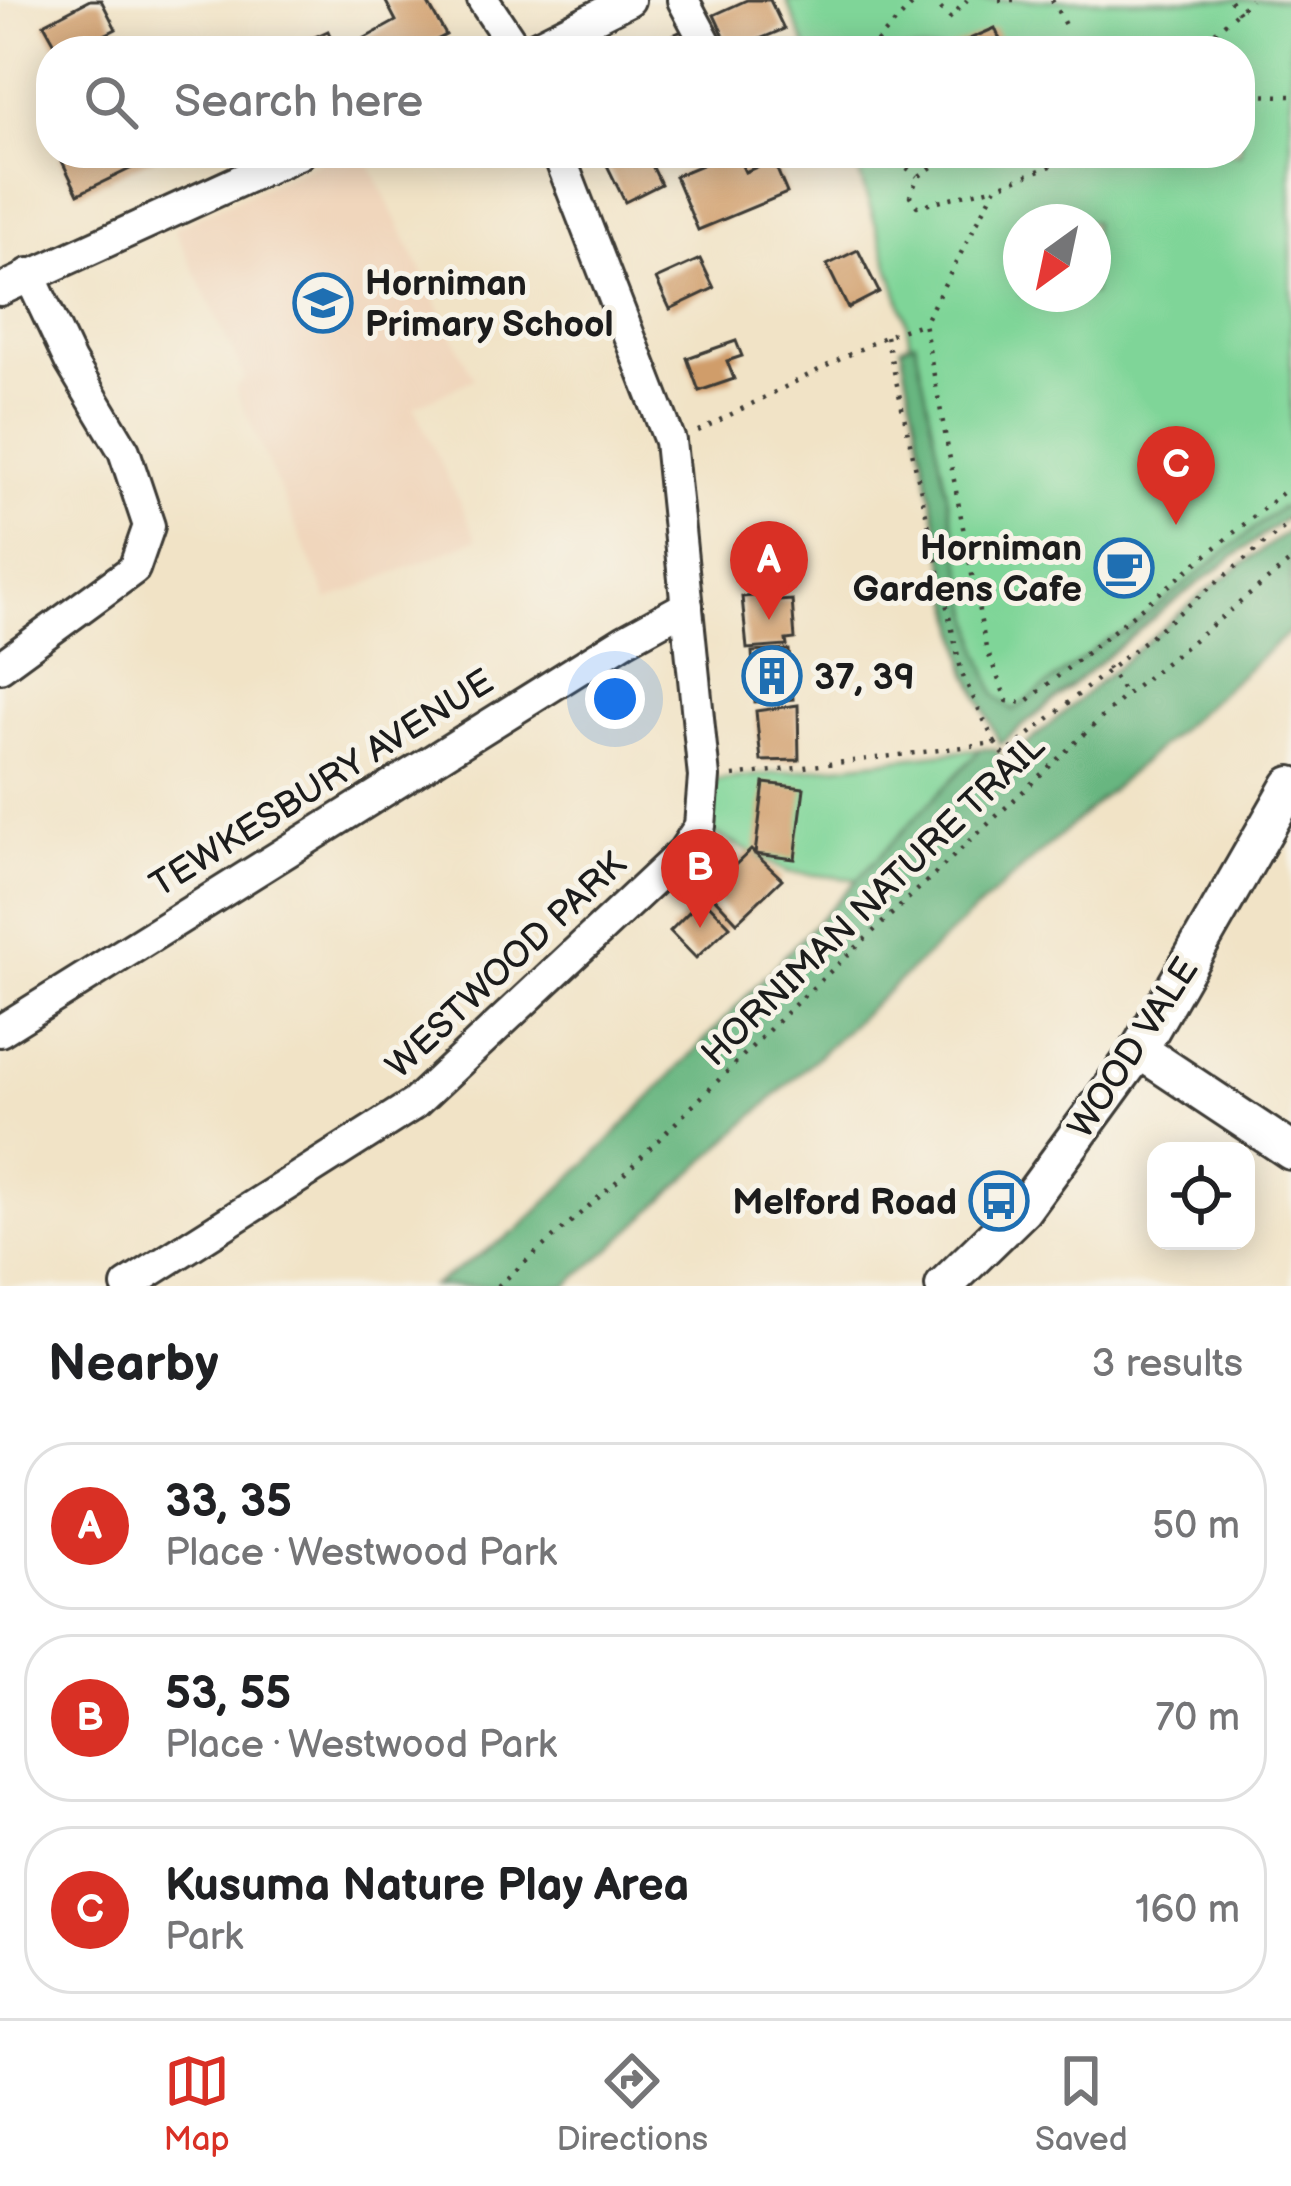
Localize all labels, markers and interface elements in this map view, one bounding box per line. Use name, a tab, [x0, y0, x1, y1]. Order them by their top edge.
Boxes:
search box	[36, 36, 1255, 168]
icon: search	[78, 69, 144, 135]
text: Search here	[174, 75, 423, 130]
north arrow	[1003, 204, 1111, 312]
place label: Horniman Primary School	[365, 263, 614, 347]
school or university icon: Horniman Primary School	[292, 272, 354, 334]
pin: C	[1137, 426, 1215, 525]
pin: A	[730, 521, 808, 620]
place label: Horniman Gardens Cafe	[853, 528, 1082, 612]
cafe icon: Horniman Gardens Cafe	[1093, 537, 1155, 599]
building icon: 37, 39	[741, 645, 803, 707]
place label: 37, 39	[814, 657, 915, 700]
street label: TEWKESBURY AVENUE	[143, 661, 502, 907]
your location	[585, 669, 645, 729]
street label: HORNIMAN NATURE TRAIL	[693, 725, 1054, 1076]
pin: B	[661, 829, 739, 928]
street label: WESTWOOD PARK	[378, 843, 636, 1088]
street label: WOOD VALE	[1060, 950, 1208, 1147]
map controls	[1147, 1142, 1255, 1250]
button: locate	[1147, 1142, 1255, 1250]
bus stop icon: Melford Road	[968, 1170, 1030, 1232]
place label: Melford Road	[732, 1182, 957, 1225]
text: Nearby	[48, 1334, 219, 1395]
text: 3 results	[1091, 1341, 1243, 1388]
text: 33, 35	[165, 1475, 292, 1530]
text: A	[78, 1503, 102, 1550]
text: 50 m	[1152, 1503, 1240, 1550]
text: Place · Westwood Park	[165, 1530, 557, 1577]
text: 53, 55	[165, 1667, 291, 1722]
text: B	[76, 1695, 104, 1742]
text: 70 m	[1155, 1695, 1240, 1742]
text: Place · Westwood Park	[165, 1722, 557, 1769]
text: Kusuma Nature Play Area	[165, 1859, 689, 1914]
text: C	[76, 1887, 104, 1934]
text: 160 m	[1135, 1887, 1240, 1934]
text: Park	[165, 1914, 243, 1961]
tab: Map	[163, 2048, 230, 2160]
tab: Directions	[556, 2048, 708, 2160]
tab: Saved	[1035, 2048, 1128, 2160]

